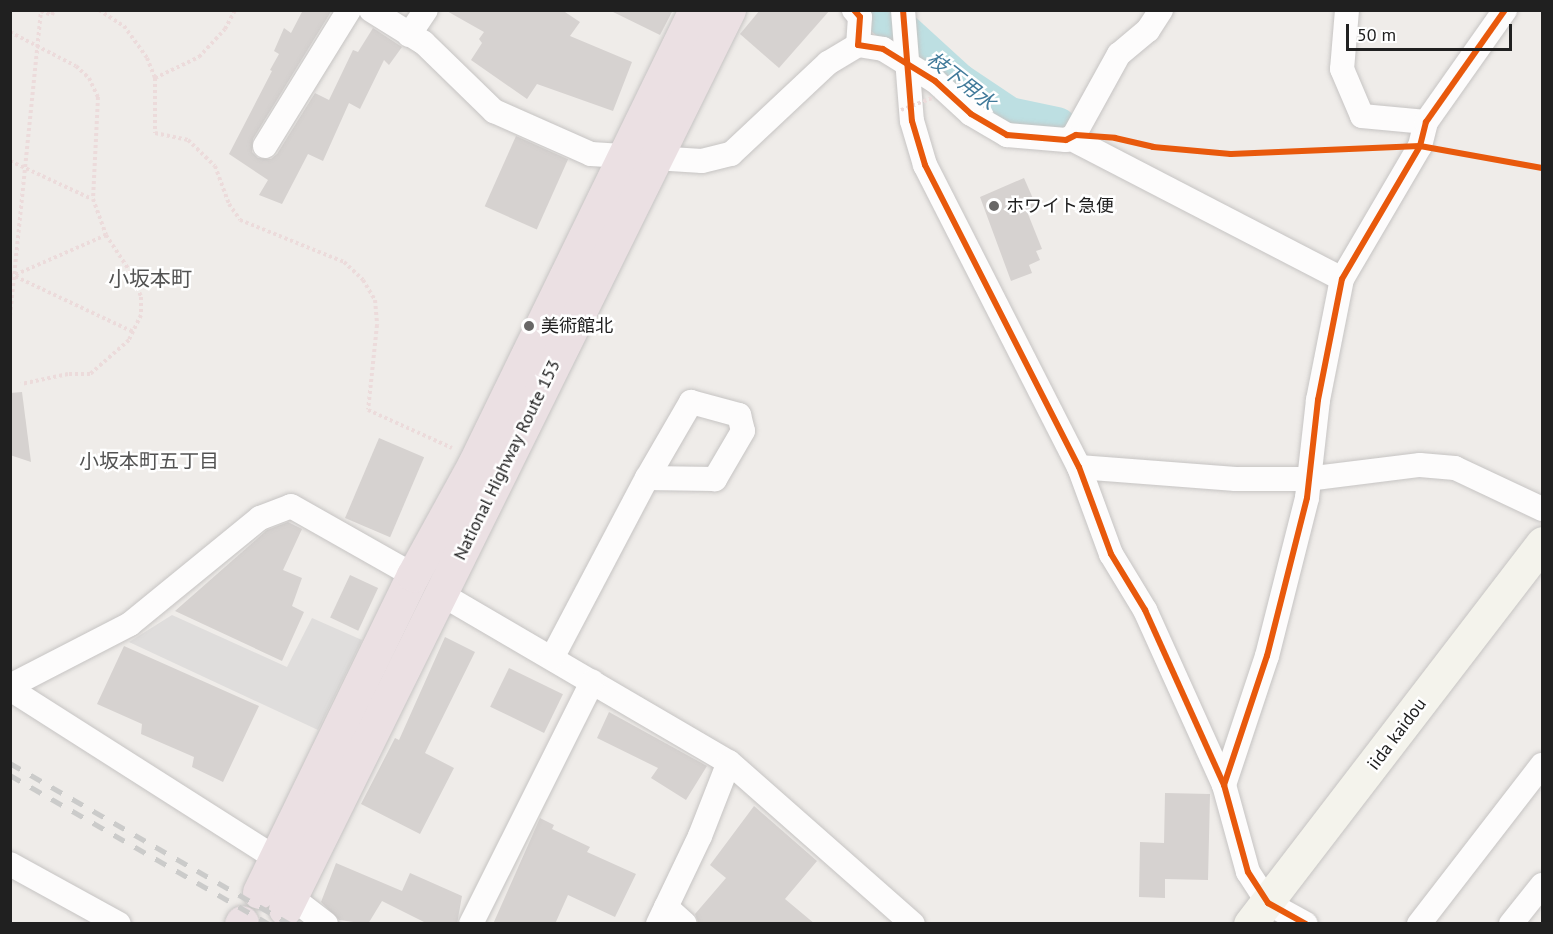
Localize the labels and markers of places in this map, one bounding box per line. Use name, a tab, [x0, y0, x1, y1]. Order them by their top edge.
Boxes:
place label: ホワイト急便	[1006, 195, 1114, 217]
marker: ホワイト急便	[987, 199, 1001, 213]
place label: 美術館北	[541, 315, 613, 337]
marker: 美術館北	[522, 319, 536, 333]

